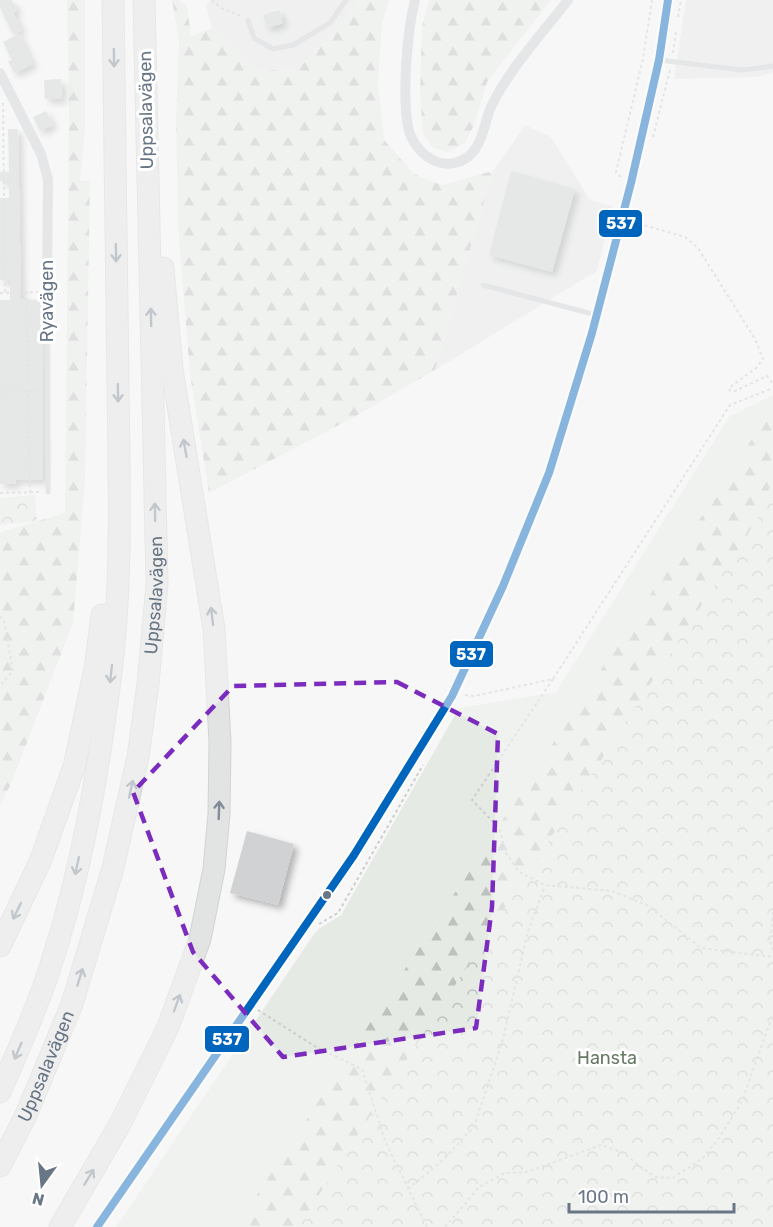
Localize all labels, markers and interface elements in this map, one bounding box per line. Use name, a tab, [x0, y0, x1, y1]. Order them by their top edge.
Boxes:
one-way arrow	[108, 48, 120, 68]
street label: Uppsalavägen	[134, 51, 158, 169]
line badge: 537	[598, 209, 643, 238]
text: 537	[606, 214, 636, 233]
one-way arrow	[110, 243, 122, 263]
street label: Ryavägen	[36, 260, 58, 342]
one-way arrow	[145, 308, 157, 328]
one-way arrow	[112, 383, 124, 403]
one-way arrow	[179, 438, 190, 458]
one-way arrow	[150, 503, 161, 523]
street label: Uppsalavägen	[140, 536, 168, 655]
one-way arrow	[206, 606, 217, 626]
line badge: 537	[449, 640, 494, 668]
text: 537	[456, 645, 486, 664]
one-way arrow	[105, 663, 116, 683]
one-way arrow	[125, 780, 137, 799]
one-way arrow	[213, 801, 225, 821]
one-way arrow	[71, 855, 82, 875]
unlabelled marker	[321, 889, 333, 901]
one-way arrow	[10, 902, 22, 920]
one-way arrow	[75, 968, 86, 987]
one-way arrow	[173, 994, 184, 1013]
street label: Uppsalavägen	[13, 1007, 79, 1126]
line badge: 537	[204, 1025, 250, 1053]
text: 537	[212, 1030, 242, 1049]
one-way arrow	[12, 1042, 23, 1060]
park label: Hansta	[577, 1047, 637, 1069]
north arrow	[12, 1155, 72, 1215]
one-way arrow	[84, 1169, 96, 1186]
scale bar	[569, 1176, 734, 1214]
text: 100 m	[578, 1186, 629, 1208]
text: N	[30, 1188, 46, 1210]

